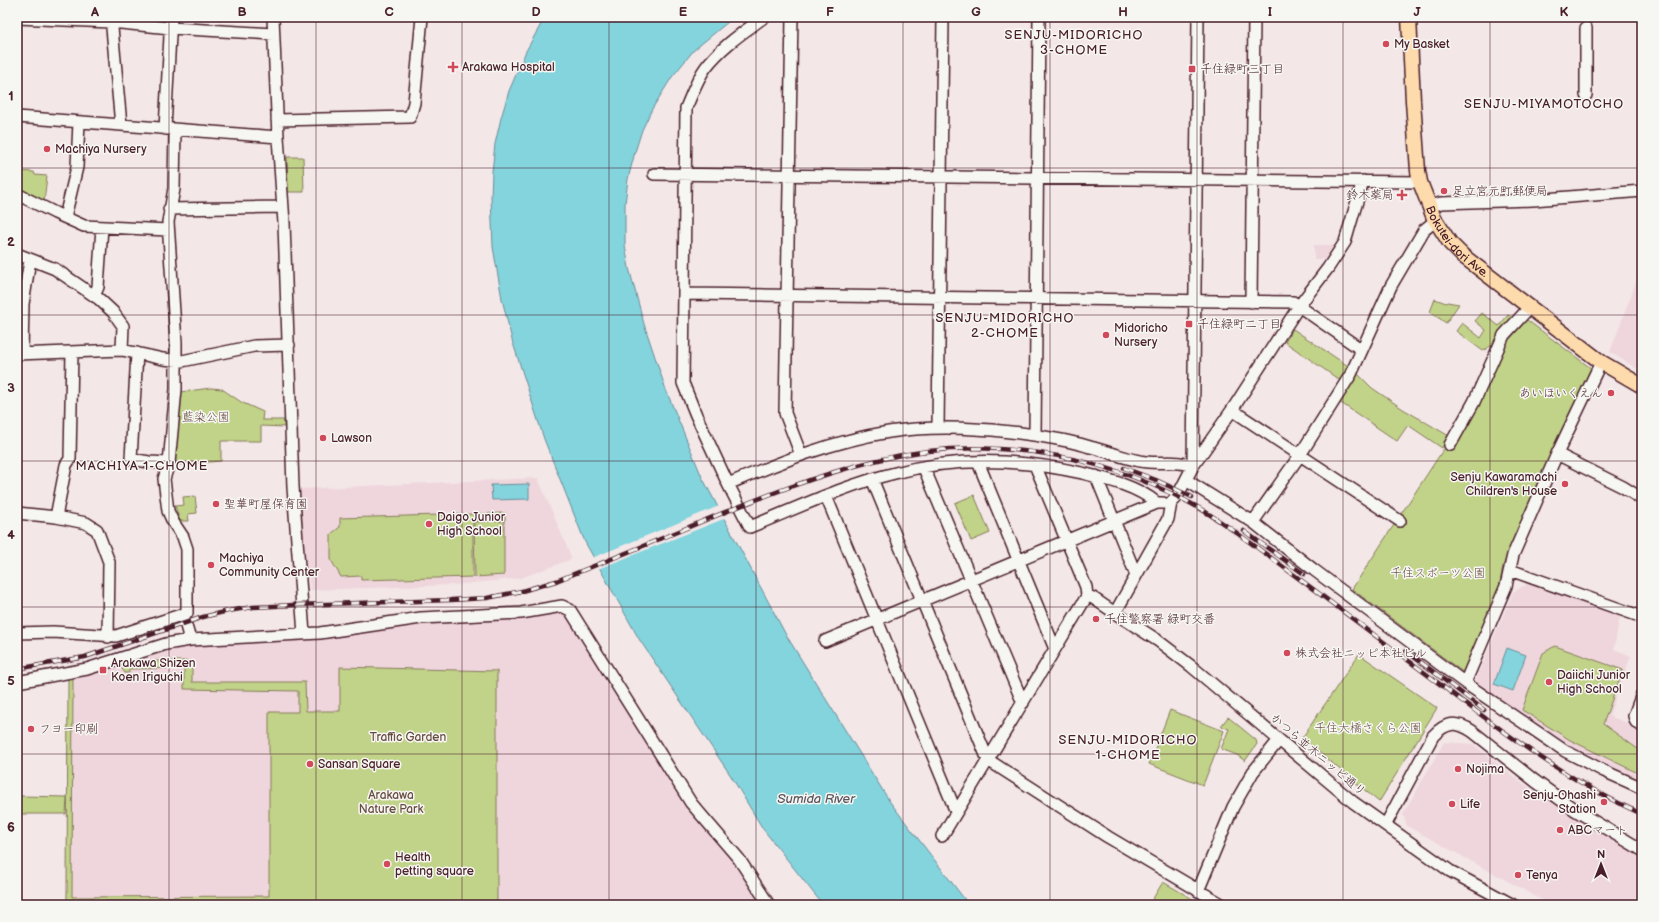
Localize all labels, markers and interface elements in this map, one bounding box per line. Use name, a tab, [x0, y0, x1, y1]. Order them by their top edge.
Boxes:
text: A	[90, 4, 99, 20]
text: B	[237, 4, 247, 20]
text: C	[384, 4, 394, 20]
text: D	[531, 4, 541, 20]
text: E	[679, 4, 688, 20]
text: F	[826, 4, 834, 20]
text: G	[971, 4, 981, 20]
text: H	[1118, 4, 1128, 20]
text: I	[1268, 4, 1272, 20]
text: J	[1413, 4, 1421, 20]
text: K	[1560, 4, 1569, 20]
district label: SENJU-MIDORICHO 3-CHOME	[1005, 27, 1143, 58]
place label: My Basket	[1394, 37, 1450, 52]
marker: My Basket	[1381, 39, 1391, 49]
place label: Arakawa Hospital	[462, 60, 555, 75]
marker: Arakawa Hospital	[447, 61, 459, 73]
place label: 千住緑町三丁目	[1200, 62, 1284, 77]
marker: 千住緑町三丁目	[1187, 64, 1197, 74]
text: 1	[8, 88, 14, 104]
district label: SENJU-MIYAMOTOCHO	[1464, 96, 1624, 112]
place label: Machiya Nursery	[55, 142, 147, 157]
marker: Machiya Nursery	[42, 144, 52, 154]
place label: 足立宮元町郵便局	[1452, 184, 1548, 199]
marker: 足立宮元町郵便局	[1439, 186, 1449, 196]
place label: 鈴木薬局	[1346, 188, 1394, 203]
marker: 鈴木薬局	[1397, 190, 1407, 200]
street label: Bokutei-dori Ave.	[1422, 204, 1492, 280]
text: 2	[7, 234, 15, 250]
district label: SENJU-MIDORICHO 2-CHOME	[936, 310, 1074, 341]
place label: 千住緑町二丁目	[1197, 317, 1281, 332]
marker: 千住緑町二丁目	[1184, 319, 1194, 329]
place label: Midoricho Nursery	[1114, 321, 1168, 350]
marker: Midoricho Nursery	[1101, 330, 1111, 340]
text: 3	[7, 380, 15, 396]
place label: あいほいくえん	[1519, 386, 1603, 401]
marker: あいほいくえん	[1606, 388, 1616, 398]
park label: 藍染公園	[182, 410, 230, 425]
place label: Lawson	[331, 431, 372, 446]
marker: Lawson	[318, 433, 328, 443]
district label: MACHIYA 1-CHOME	[76, 458, 208, 474]
place label: Senju Kawaramachi Children's House	[1450, 470, 1557, 499]
marker: Senju Kawaramachi Children's House	[1560, 479, 1570, 489]
place label: 聖華町屋保育園	[224, 497, 308, 512]
marker: 聖華町屋保育園	[211, 499, 221, 509]
place label: Daigo Junior High School	[437, 510, 506, 539]
marker: Daigo Junior High School	[424, 519, 434, 529]
text: 4	[7, 527, 15, 543]
place label: Machiya Community Center	[219, 551, 320, 580]
marker: Machiya Community Center	[206, 560, 216, 570]
park label: 千住スポーツ公園	[1390, 566, 1486, 581]
place label: 千住警察署 緑町交番	[1104, 612, 1215, 627]
marker: 千住警察署 緑町交番	[1091, 614, 1101, 624]
place label: 株式会社ニッピ本社ビル	[1295, 646, 1427, 661]
marker: 株式会社ニッピ本社ビル	[1282, 648, 1292, 658]
place label: Arakawa Shizen Koen Iriguchi	[111, 656, 196, 685]
marker: Arakawa Shizen Koen Iriguchi	[98, 665, 108, 675]
place label: Daiichi Junior High School	[1557, 668, 1631, 697]
text: 5	[7, 673, 15, 689]
marker: Daiichi Junior High School	[1544, 677, 1554, 687]
street label: かつら並木ニッピ通り	[1267, 711, 1369, 799]
park label: 千住大橋さくら公園	[1314, 721, 1422, 736]
place label: フヨー印刷	[39, 722, 98, 737]
marker: フヨー印刷	[26, 724, 36, 734]
park label: Traffic Garden	[370, 730, 446, 745]
district label: SENJU-MIDORICHO 1-CHOME	[1059, 732, 1197, 763]
place label: Sansan Square	[318, 757, 400, 772]
marker: Sansan Square	[305, 759, 315, 769]
place label: Nojima	[1466, 762, 1504, 777]
marker: Nojima	[1453, 764, 1463, 774]
park label: Arakawa Nature Park	[359, 788, 423, 817]
place label: Senju-Ohashi Station	[1523, 788, 1596, 817]
water label: Sumida River	[777, 791, 856, 807]
place label: Life	[1460, 797, 1480, 812]
marker: Senju-Ohashi Station	[1599, 797, 1609, 807]
marker: Life	[1447, 799, 1457, 809]
text: 6	[7, 819, 15, 835]
place label: ABCマート	[1568, 823, 1628, 838]
marker: ABCマート	[1555, 825, 1565, 835]
north arrow	[1581, 844, 1621, 884]
text: N	[1597, 848, 1605, 861]
place label: Health petting square	[395, 850, 474, 879]
marker: Health petting square	[382, 859, 392, 869]
place label: Tenya	[1526, 868, 1558, 883]
marker: Tenya	[1513, 870, 1523, 880]

